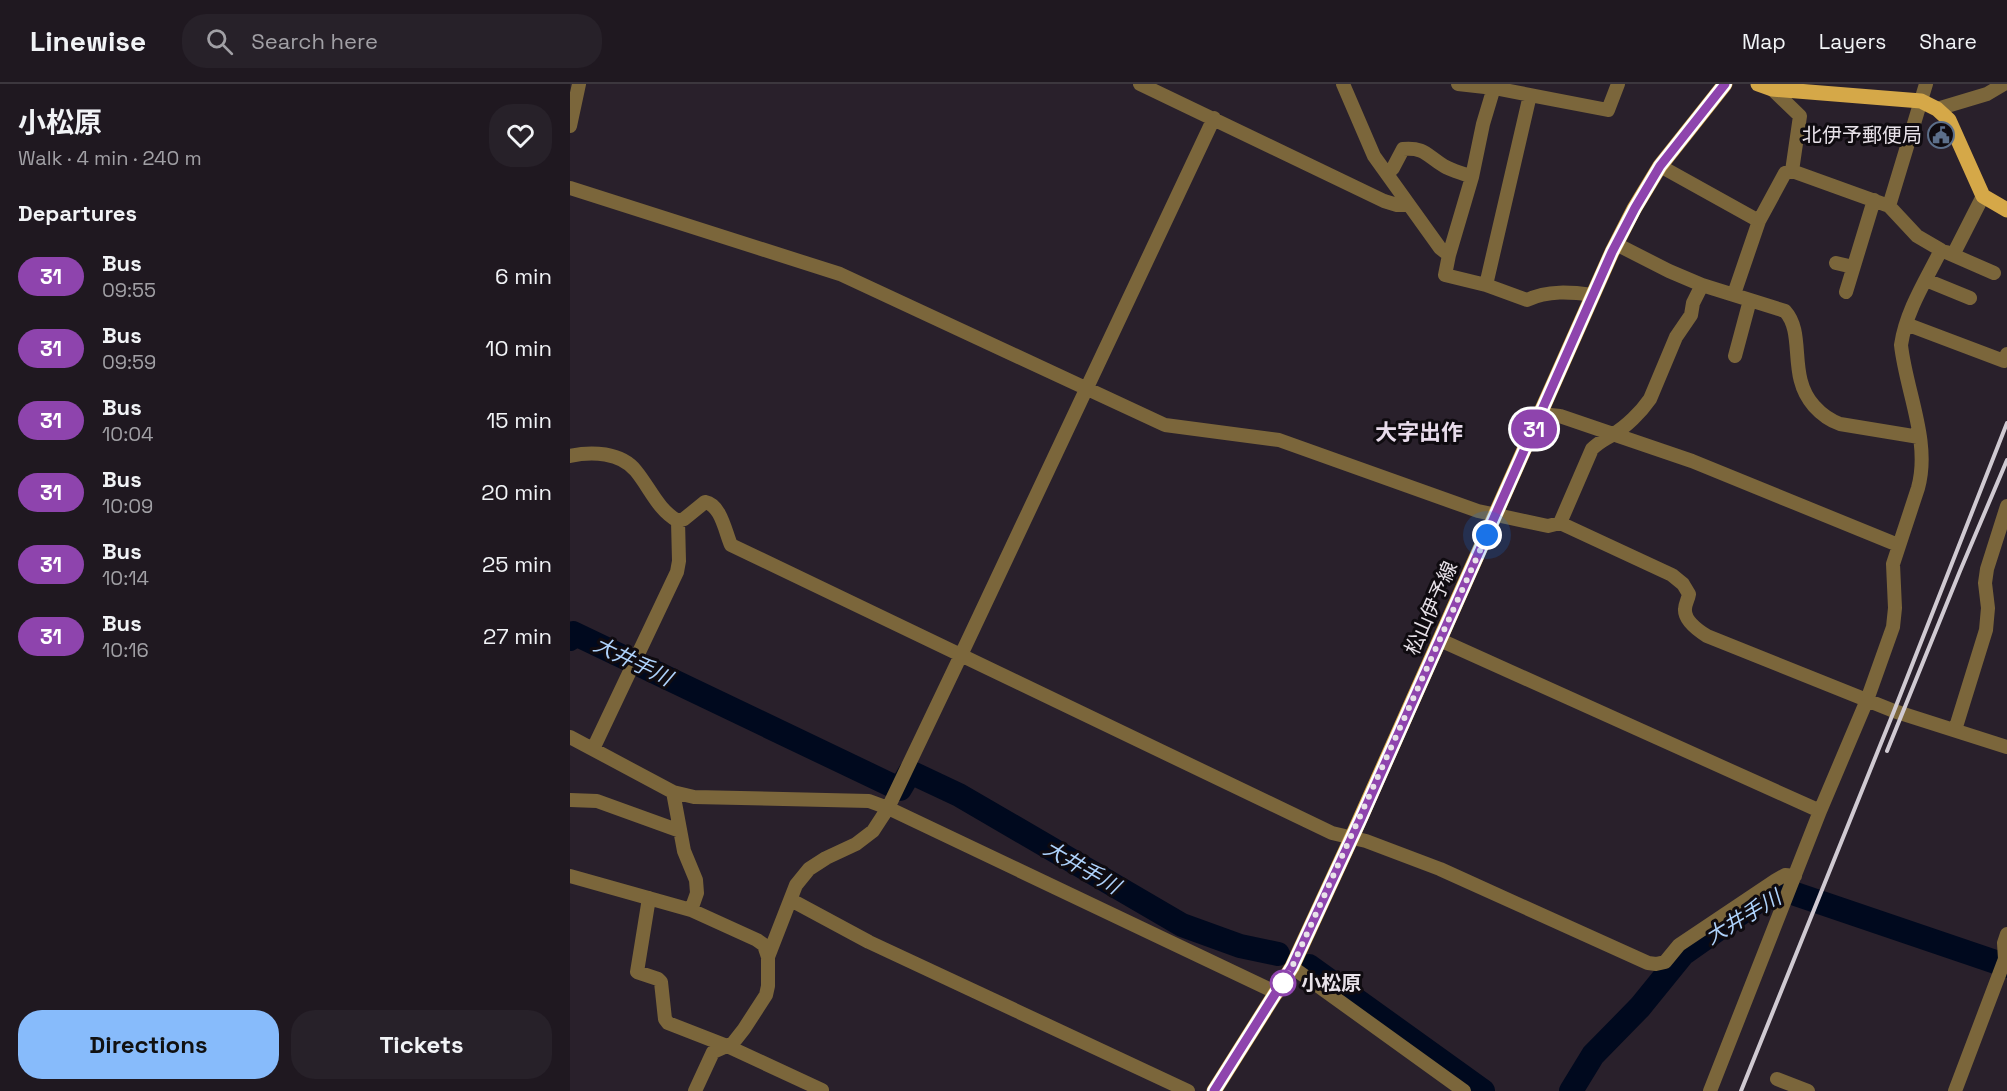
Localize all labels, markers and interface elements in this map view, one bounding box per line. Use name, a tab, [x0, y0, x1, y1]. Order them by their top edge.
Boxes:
search box	[182, 14, 602, 68]
text: Linewise	[30, 23, 146, 59]
icon: search	[203, 25, 236, 58]
text: Search here	[251, 27, 378, 55]
text: Map	[1742, 28, 1786, 55]
text: Layers	[1819, 28, 1886, 55]
text: Share	[1919, 28, 1977, 55]
text: 小松原	[18, 104, 102, 140]
button: heart	[489, 104, 552, 167]
public building icon: 北伊予郵便局	[1926, 120, 1956, 150]
place label: 北伊予郵便局	[1802, 122, 1922, 148]
text: Walk · 4 min · 240 m	[18, 145, 202, 171]
text: Departures	[18, 199, 137, 227]
text: Bus	[102, 249, 142, 277]
text: 6 min	[495, 262, 552, 290]
text: 31	[40, 263, 62, 290]
text: 09:55	[102, 277, 156, 303]
text: Bus	[102, 321, 142, 349]
text: 10 min	[485, 334, 552, 362]
text: 31	[40, 335, 62, 362]
text: 09:59	[102, 349, 156, 375]
text: Bus	[102, 393, 142, 421]
text: 15 min	[486, 406, 552, 434]
text: 31	[40, 407, 62, 434]
line badge: 31	[1507, 410, 1561, 448]
text: 31	[1523, 416, 1545, 443]
district label: 大字出作	[1375, 418, 1463, 446]
text: 10:04	[102, 421, 154, 447]
text: Bus	[102, 465, 142, 493]
text: 20 min	[481, 478, 552, 506]
text: 31	[40, 479, 62, 506]
text: 10:09	[102, 493, 153, 519]
your location	[1472, 520, 1502, 550]
text: Bus	[102, 537, 142, 565]
text: 25 min	[482, 550, 552, 578]
text: 31	[40, 551, 62, 578]
street label: 松山伊予線	[1399, 557, 1463, 659]
text: 10:14	[102, 565, 149, 591]
text: Bus	[102, 609, 142, 637]
text: 27 min	[483, 622, 552, 650]
text: 31	[40, 623, 62, 650]
water label: 大井手川	[589, 630, 678, 692]
text: 10:16	[102, 637, 149, 663]
water label: 大井手川	[1039, 834, 1127, 901]
water label: 大井手川	[1700, 883, 1788, 950]
marker: 小松原	[1270, 970, 1296, 996]
place label: 小松原	[1301, 970, 1361, 996]
button: Directions	[18, 1010, 279, 1079]
button: Tickets	[291, 1010, 552, 1079]

